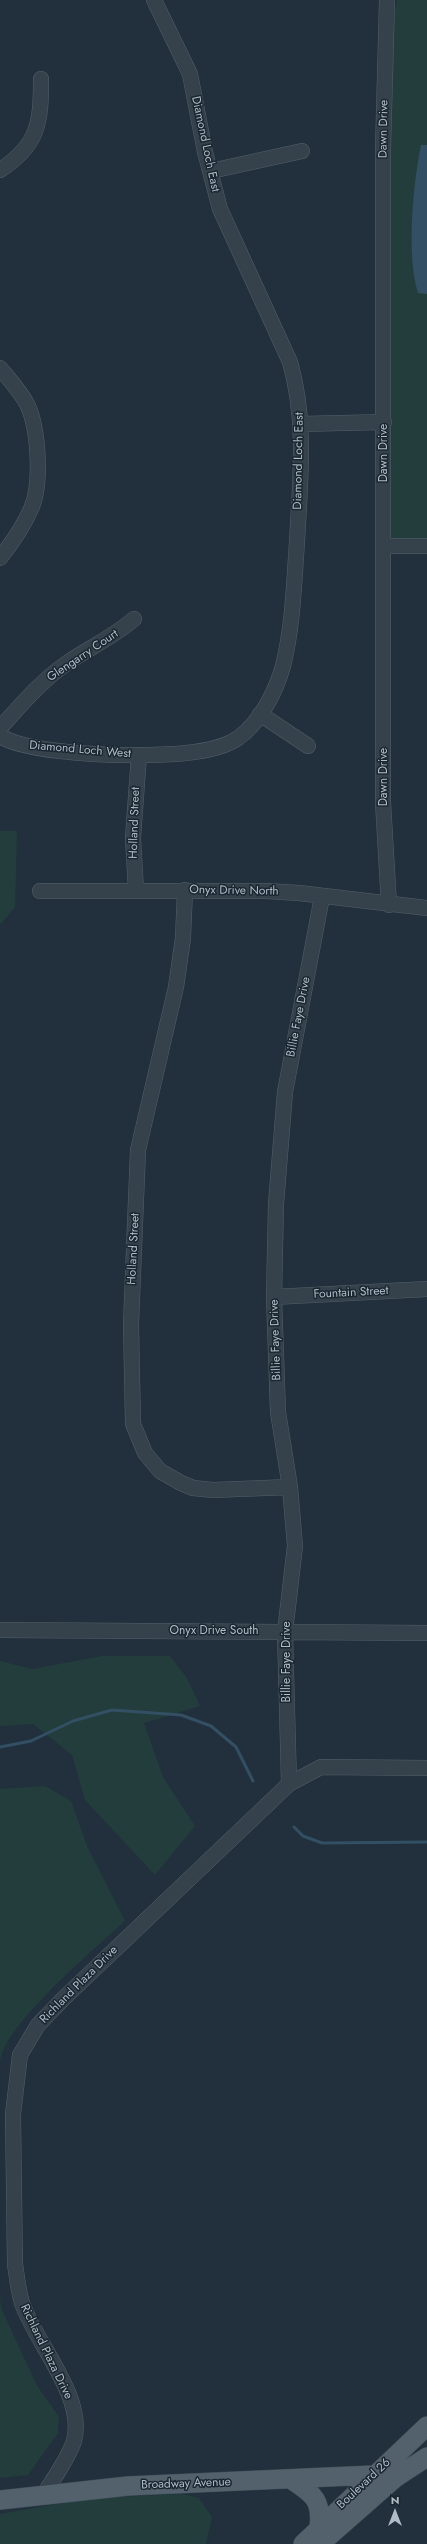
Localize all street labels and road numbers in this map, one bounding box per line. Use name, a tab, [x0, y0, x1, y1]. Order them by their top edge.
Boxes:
street label: Diamond Loch East	[188, 95, 222, 193]
street label: Dawn Drive	[376, 100, 392, 158]
street label: Diamond Loch East	[291, 412, 307, 510]
street label: Dawn Drive	[377, 424, 391, 482]
street label: Glengarry Court	[45, 627, 121, 685]
street label: Diamond Loch West	[29, 738, 131, 762]
street label: Dawn Drive	[377, 748, 391, 806]
street label: Holland Street	[127, 787, 143, 859]
street label: Onyx Drive North	[189, 883, 279, 899]
street label: Billie Faye Drive	[284, 976, 314, 1058]
street label: Holland Street	[125, 1213, 143, 1285]
street label: Fountain Street	[313, 1284, 389, 1302]
street label: Billie Faye Drive	[267, 1299, 285, 1381]
street label: Billie Faye Drive	[280, 1621, 294, 1703]
street label: Onyx Drive South	[170, 1624, 258, 1638]
street label: Richland Plaza Drive	[37, 1943, 121, 2027]
street label: Richland Plaza Drive	[17, 2302, 75, 2402]
street label: Boulevard 26	[334, 2456, 394, 2512]
street label: Broadway Avenue	[141, 2475, 231, 2493]

